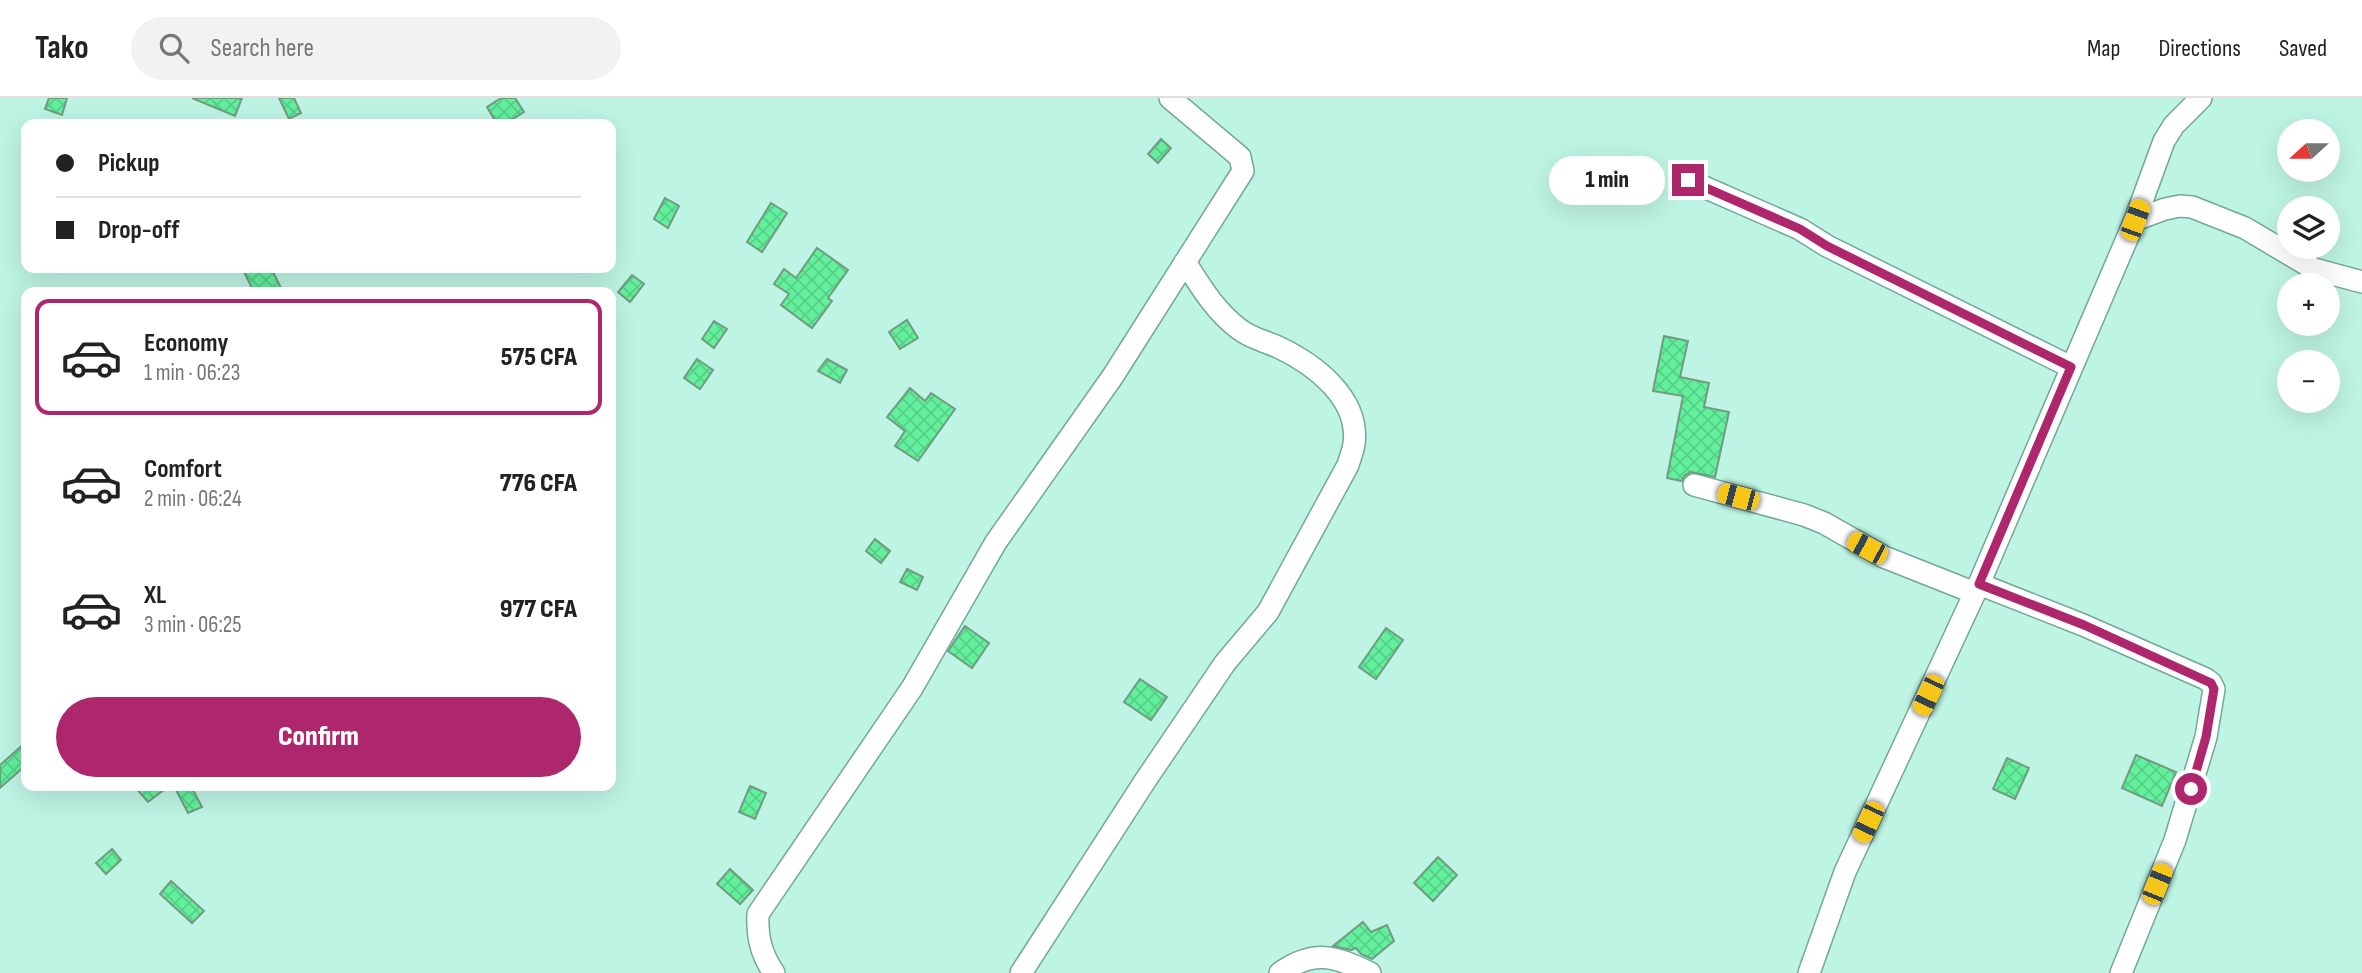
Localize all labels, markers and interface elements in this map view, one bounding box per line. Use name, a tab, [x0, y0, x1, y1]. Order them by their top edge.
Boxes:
search box	[131, 17, 621, 80]
text: Tako	[35, 28, 89, 68]
icon: search	[155, 29, 193, 67]
text: Search here	[211, 33, 314, 64]
text: Map	[2087, 34, 2120, 63]
text: Directions	[2158, 34, 2241, 63]
text: Saved	[2279, 34, 2327, 63]
north arrow	[2277, 119, 2340, 182]
map controls	[2277, 119, 2340, 413]
text: Pickup	[98, 148, 160, 179]
callout: 1 min	[1548, 155, 1664, 204]
route end	[1672, 164, 1704, 196]
text: 1 min	[1585, 166, 1629, 194]
button: layers	[2277, 196, 2340, 259]
car	[2118, 197, 2153, 243]
text: Drop-off	[98, 215, 179, 246]
button: +	[2277, 273, 2340, 336]
icon: car	[60, 326, 123, 389]
text: Economy	[144, 328, 228, 359]
text: 575 CFA	[501, 342, 577, 373]
button: −	[2277, 350, 2340, 413]
text: 1 min · 06:23	[144, 359, 240, 387]
icon: car	[60, 452, 123, 515]
text: Comfort	[144, 454, 222, 485]
text: 776 CFA	[500, 468, 577, 499]
car	[1715, 481, 1762, 513]
text: 2 min · 06:24	[144, 485, 242, 513]
car	[1844, 529, 1891, 567]
icon: car	[60, 578, 123, 641]
text: XL	[144, 580, 166, 611]
text: 977 CFA	[500, 594, 577, 625]
text: 3 min · 06:25	[144, 611, 241, 639]
car	[1910, 672, 1947, 718]
button: Confirm	[56, 697, 581, 777]
route start	[2175, 773, 2207, 805]
car	[1850, 799, 1887, 845]
car	[2140, 861, 2175, 907]

